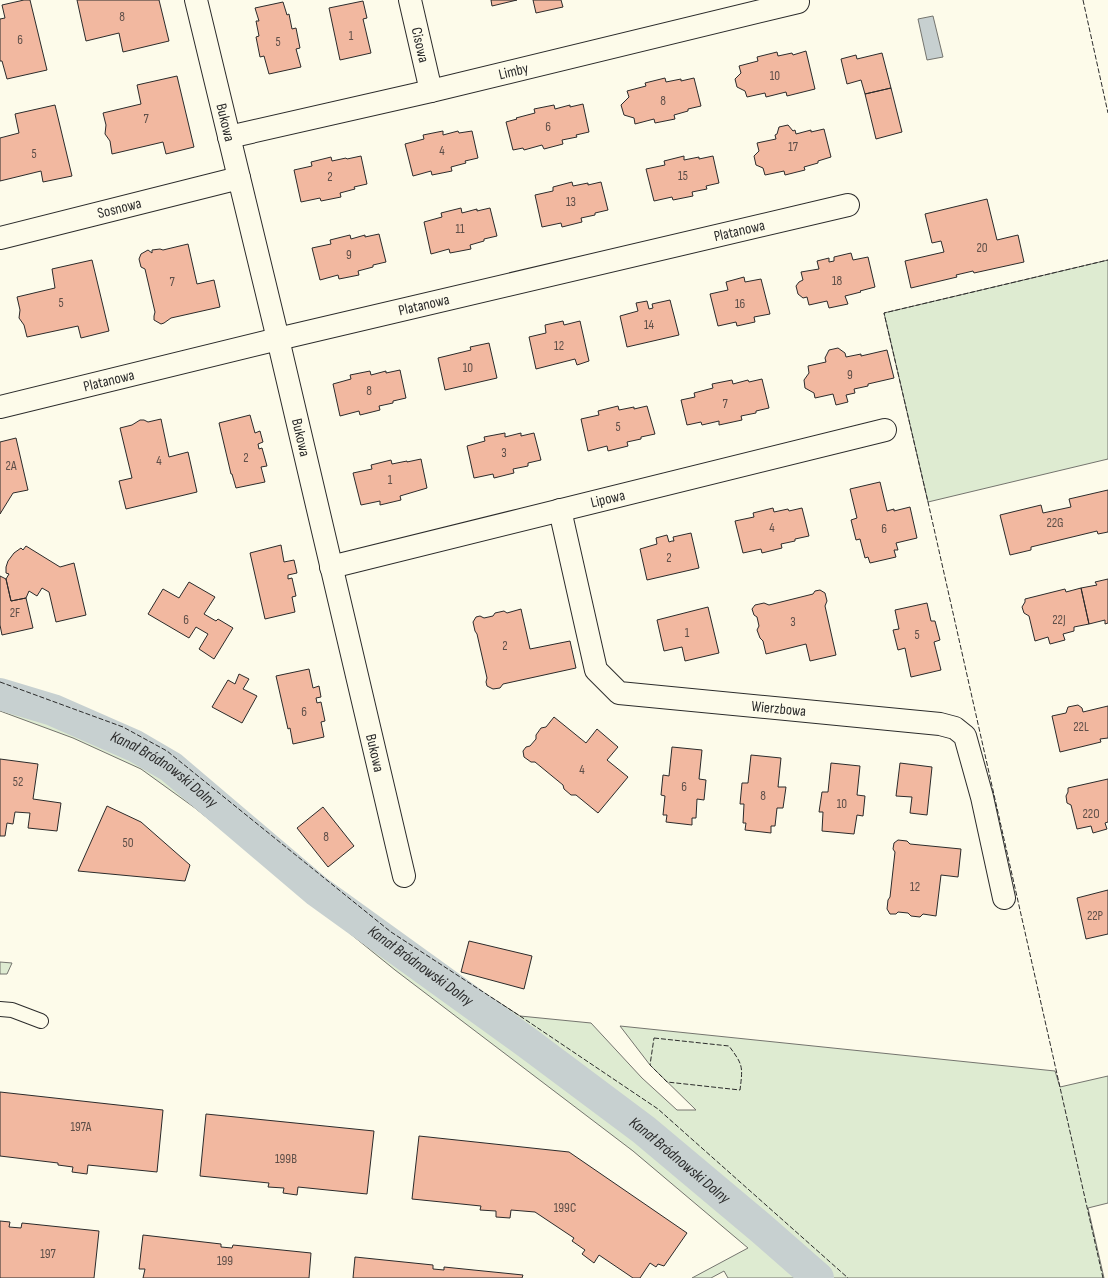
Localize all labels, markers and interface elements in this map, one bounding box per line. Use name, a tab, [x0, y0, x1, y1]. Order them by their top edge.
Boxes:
house number: 8	[119, 9, 125, 25]
street label: Cisowa	[407, 25, 434, 65]
house number: 1	[349, 28, 354, 44]
house number: 6	[17, 32, 23, 48]
house number: 5	[275, 34, 281, 50]
street label: Limby	[497, 58, 530, 84]
house number: 10	[770, 68, 780, 84]
house number: 8	[660, 93, 666, 109]
street label: Bukowa	[212, 101, 239, 144]
house number: 7	[143, 111, 149, 127]
house number: 6	[545, 119, 551, 135]
house number: 17	[788, 139, 799, 155]
house number: 4	[439, 143, 445, 159]
house number: 5	[31, 146, 37, 162]
house number: 15	[678, 168, 688, 184]
house number: 2	[327, 169, 333, 185]
street label: Sosnowa	[95, 193, 143, 223]
house number: 13	[566, 194, 576, 210]
street label: Platanowa	[712, 215, 767, 246]
house number: 11	[455, 221, 465, 237]
house number: 20	[976, 240, 988, 256]
house number: 9	[346, 247, 352, 263]
house number: 18	[832, 273, 842, 289]
house number: 7	[169, 274, 175, 290]
street label: Platanowa	[396, 289, 451, 320]
house number: 5	[58, 295, 64, 311]
house number: 16	[735, 296, 745, 312]
house number: 14	[644, 317, 655, 333]
house number: 12	[554, 338, 564, 354]
house number: 10	[463, 360, 473, 376]
street label: Platanowa	[81, 365, 136, 396]
house number: 9	[847, 367, 853, 383]
house number: 8	[366, 383, 372, 399]
house number: 7	[722, 396, 728, 412]
street label: Bukowa	[287, 417, 315, 459]
house number: 5	[615, 419, 621, 435]
house number: 3	[501, 445, 507, 461]
house number: 2	[243, 450, 249, 466]
house number: 4	[156, 453, 162, 469]
house number: 2A	[6, 458, 17, 474]
house number: 1	[388, 472, 393, 488]
street label: Lipowa	[589, 485, 627, 512]
house number: 22G	[1046, 515, 1064, 531]
house number: 4	[769, 520, 775, 536]
house number: 6	[881, 521, 887, 537]
house number: 2	[666, 550, 672, 566]
house number: 2F	[10, 605, 20, 621]
house number: 6	[183, 612, 189, 628]
house number: 22J	[1052, 612, 1066, 628]
house number: 3	[790, 614, 796, 630]
house number: 1	[685, 625, 690, 641]
house number: 5	[914, 627, 920, 643]
house number: 2	[502, 638, 508, 654]
street label: Wierzbowa	[751, 696, 807, 721]
house number: 6	[301, 704, 307, 720]
house number: 22L	[1073, 719, 1089, 735]
water label: Kanał Bródnowski Dolny	[108, 727, 222, 812]
street label: Bukowa	[361, 732, 389, 774]
house number: 4	[579, 762, 585, 778]
house number: 52	[13, 774, 23, 790]
house number: 6	[681, 779, 687, 795]
house number: 8	[760, 788, 766, 804]
house number: 10	[837, 796, 847, 812]
house number: 22O	[1082, 806, 1100, 822]
house number: 8	[323, 829, 329, 845]
house number: 50	[122, 835, 134, 851]
house number: 12	[910, 879, 920, 895]
house number: 22P	[1087, 908, 1104, 924]
water label: Kanał Bródnowski Dolny	[364, 921, 478, 1011]
water label: Kanał Bródnowski Dolny	[626, 1113, 735, 1208]
house number: 197A	[71, 1119, 92, 1135]
house number: 199B	[275, 1151, 297, 1167]
house number: 199C	[554, 1200, 576, 1216]
house number: 197	[40, 1246, 57, 1262]
house number: 199	[217, 1253, 233, 1269]

